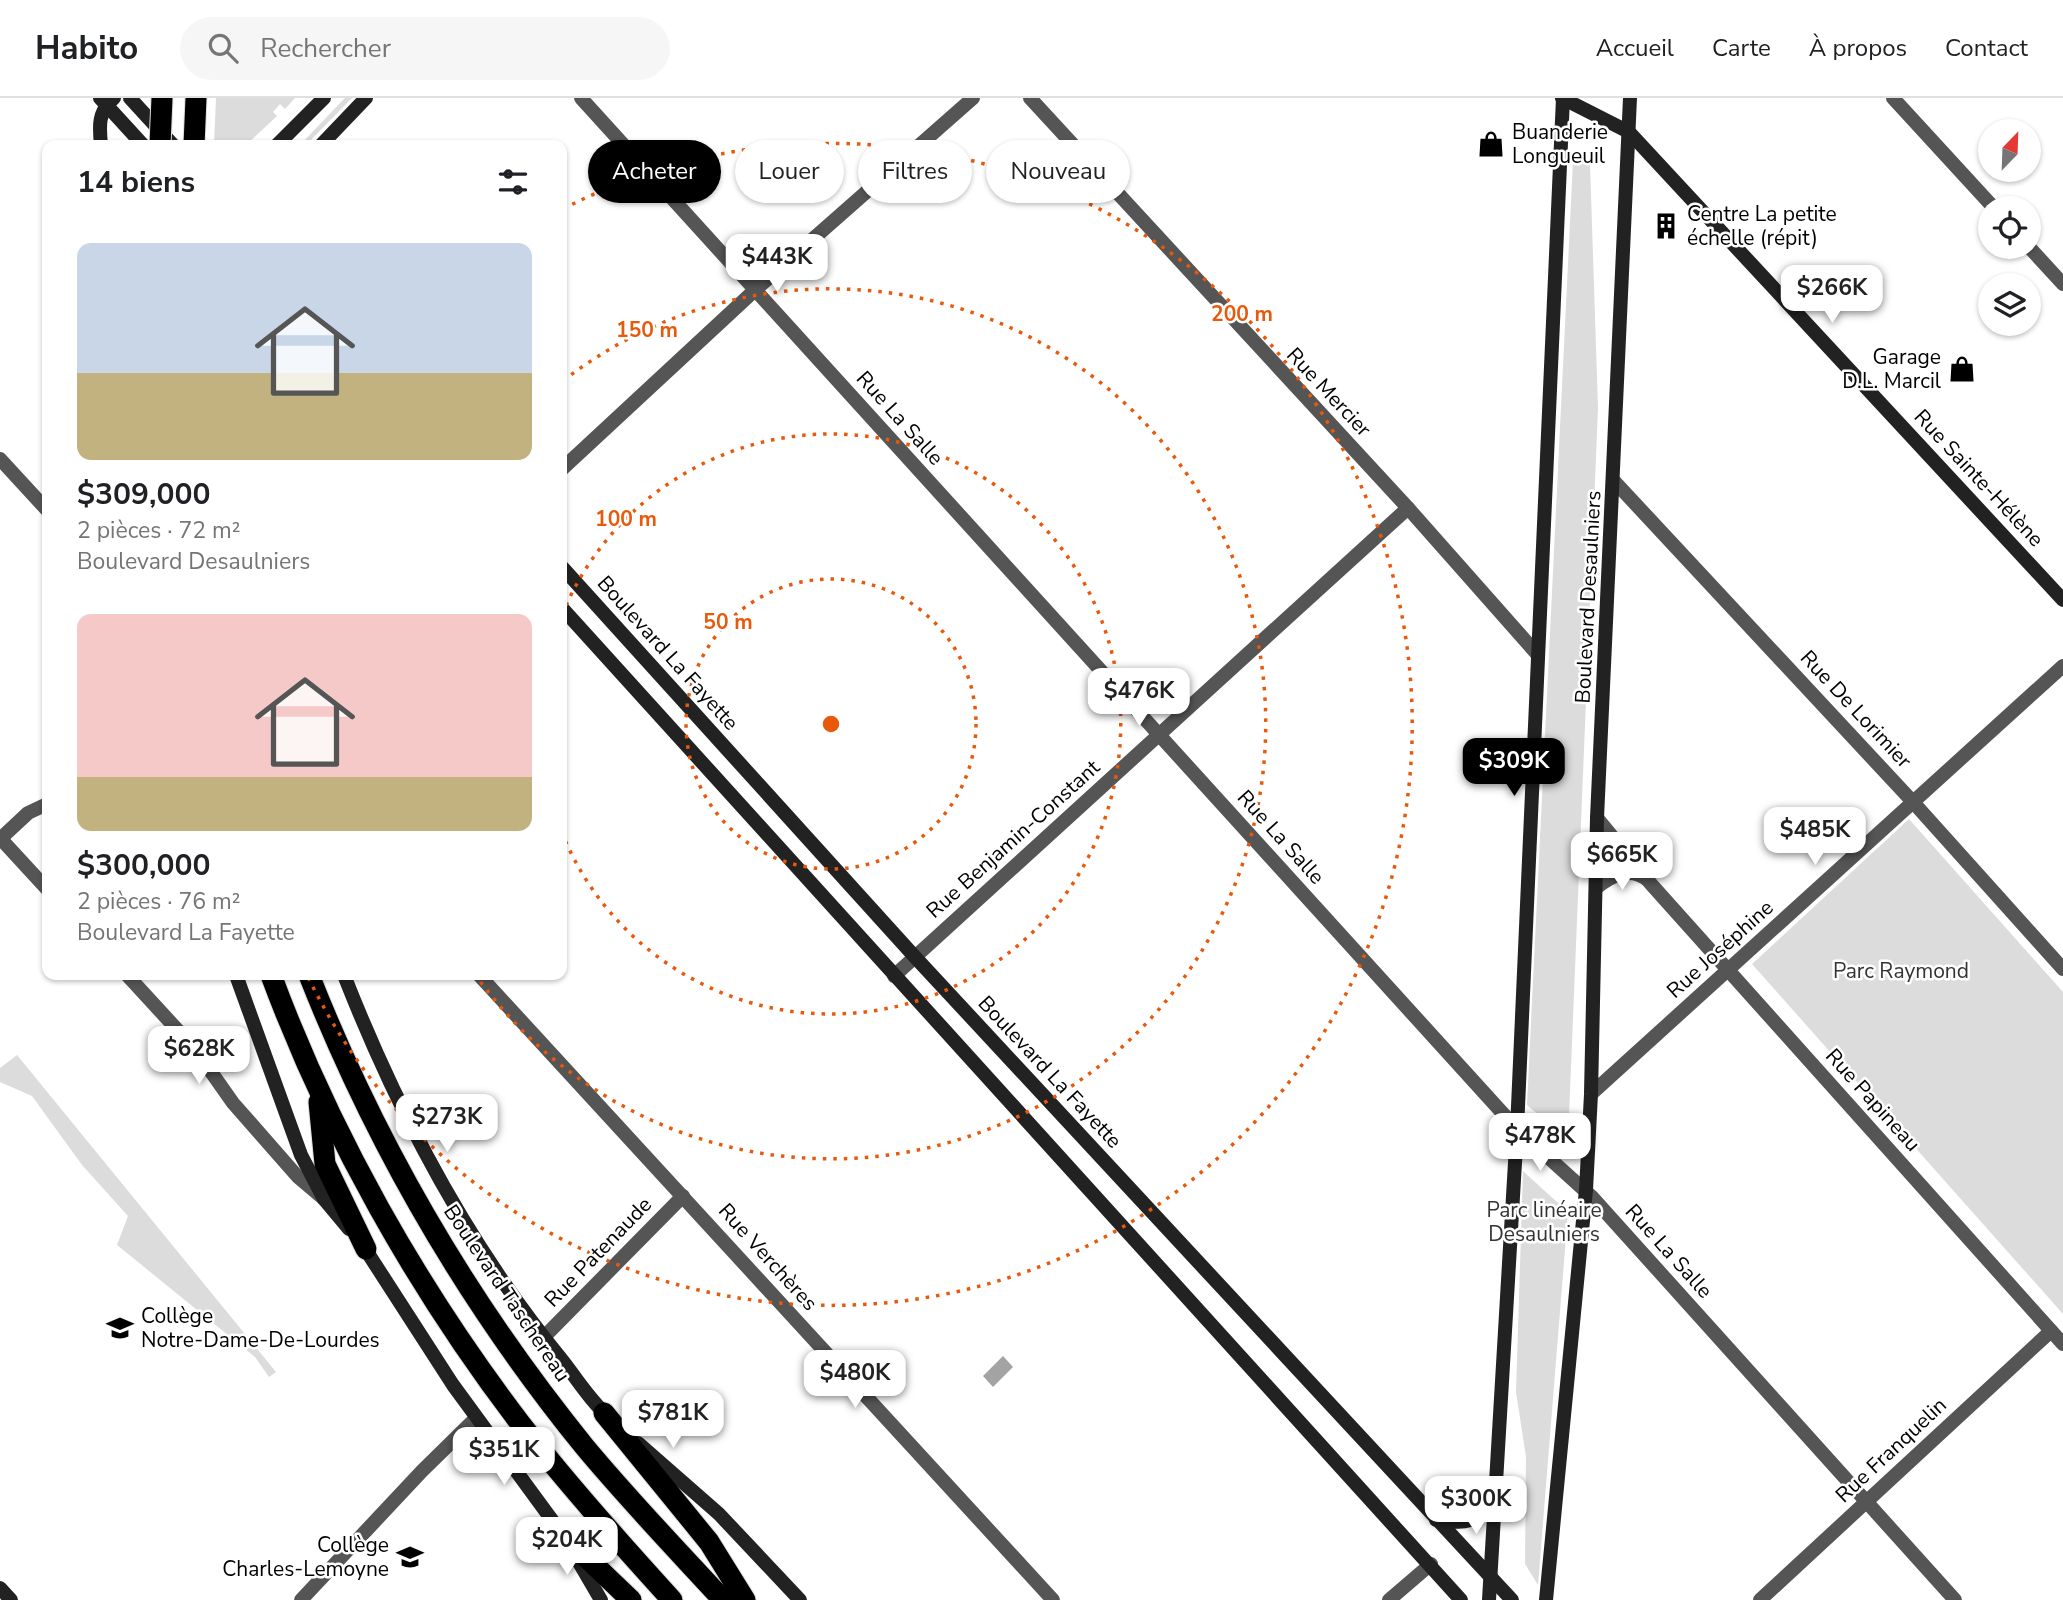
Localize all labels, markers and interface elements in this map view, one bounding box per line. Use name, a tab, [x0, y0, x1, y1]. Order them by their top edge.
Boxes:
search box	[180, 17, 670, 80]
text: Habito	[35, 26, 138, 71]
icon: search	[204, 29, 242, 67]
text: Rechercher	[260, 31, 391, 66]
text: Accueil	[1596, 32, 1674, 64]
text: Carte	[1712, 32, 1771, 64]
text: À propos	[1809, 32, 1907, 64]
text: Contact	[1945, 32, 2028, 64]
place label: Buanderie Longueuil	[1512, 118, 1608, 170]
north arrow	[1978, 119, 2040, 182]
map controls	[1978, 119, 2041, 336]
shop icon: Buanderie Longueuil	[1476, 129, 1506, 159]
chip: Acheter	[588, 140, 721, 203]
chip: Louer	[735, 140, 844, 203]
chip: Filtres	[858, 140, 972, 203]
chip: Nouveau	[986, 140, 1130, 203]
text: 14 biens	[77, 162, 195, 203]
icon: filters	[494, 163, 532, 201]
button: locate	[1978, 196, 2041, 259]
place label: Centre La petite échelle (répit)	[1687, 200, 1837, 252]
building icon: Centre La petite échelle (répit)	[1651, 211, 1681, 241]
pin: $443K	[728, 234, 826, 294]
text: $443K	[742, 241, 812, 272]
pin: $266K	[1783, 266, 1881, 325]
text: $266K	[1797, 272, 1867, 303]
button: layers	[1978, 273, 2041, 336]
icon: home	[242, 288, 368, 414]
text: 200 m	[1211, 300, 1273, 328]
text: 150 m	[616, 316, 678, 344]
street label: Rue Mercier	[1280, 341, 1378, 443]
place label: Garage D.L. Marcil	[1842, 343, 1942, 395]
shop icon: Garage D.L. Marcil	[1947, 354, 1977, 384]
street label: Rue La Salle	[850, 365, 950, 471]
street label: Rue Sainte-Hélène	[1908, 403, 2050, 553]
text: $309,000	[77, 474, 210, 515]
street label: Boulevard Desaulniers	[1568, 490, 1608, 704]
text: 100 m	[595, 505, 657, 533]
text: 2 pièces · 72 m²	[77, 515, 240, 546]
text: Boulevard Desaulniers	[77, 546, 310, 577]
street label: Boulevard La Fayette	[591, 570, 745, 736]
text: 50 m	[703, 608, 753, 636]
street label: Rue De Lorimier	[1794, 644, 1918, 774]
icon: home	[242, 659, 368, 785]
pin: $476K	[1090, 668, 1188, 728]
text: $476K	[1104, 675, 1174, 706]
centre of rings	[819, 712, 843, 736]
pin: $309K	[1465, 738, 1563, 798]
text: $309K	[1479, 745, 1549, 776]
street label: Rue Benjamin-Constant	[920, 753, 1106, 924]
street label: Rue La Salle	[1231, 784, 1331, 890]
pin: $485K	[1766, 808, 1864, 867]
text: $485K	[1780, 814, 1850, 845]
pin: $665K	[1573, 832, 1671, 892]
text: $665K	[1587, 839, 1657, 870]
text: $300,000	[77, 845, 210, 886]
text: 2 pièces · 76 m²	[77, 886, 240, 917]
street label: Rue Joséphine	[1661, 894, 1779, 1004]
text: Boulevard La Fayette	[77, 917, 295, 948]
park label: Parc Raymond	[1833, 957, 1969, 985]
street label: Boulevard La Fayette	[972, 990, 1128, 1154]
pin: $628K	[150, 1026, 248, 1086]
text: $628K	[164, 1033, 234, 1064]
street label: Rue Papineau	[1819, 1043, 1927, 1157]
pin: $273K	[398, 1094, 496, 1154]
text: $273K	[412, 1101, 482, 1132]
pin: $478K	[1491, 1114, 1589, 1173]
text: $478K	[1505, 1120, 1575, 1151]
street label: Rue Patenaude	[538, 1191, 658, 1313]
park label: Parc linéaire Desaulniers	[1486, 1196, 1602, 1248]
street label: Rue Verchères	[712, 1197, 824, 1317]
street label: Rue La Salle	[1619, 1198, 1719, 1304]
street label: Boulevard Taschereau	[437, 1199, 577, 1387]
place label: Collège Notre-Dame-De-Lourdes	[141, 1302, 380, 1354]
school or university icon: Collège Notre-Dame-De-Lourdes	[105, 1313, 135, 1343]
pin: $480K	[806, 1350, 904, 1410]
text: $480K	[820, 1357, 890, 1388]
pin: $781K	[624, 1390, 722, 1450]
street label: Rue Franquelin	[1829, 1391, 1953, 1509]
text: $781K	[638, 1397, 708, 1428]
pin: $351K	[455, 1428, 553, 1487]
text: $351K	[469, 1434, 539, 1465]
pin: $300K	[1427, 1476, 1525, 1536]
text: $300K	[1441, 1483, 1511, 1514]
pin: $204K	[518, 1518, 616, 1577]
text: $204K	[532, 1524, 602, 1555]
place label: Collège Charles-Lemoyne	[222, 1531, 389, 1583]
school or university icon: Collège Charles-Lemoyne	[395, 1542, 425, 1572]

